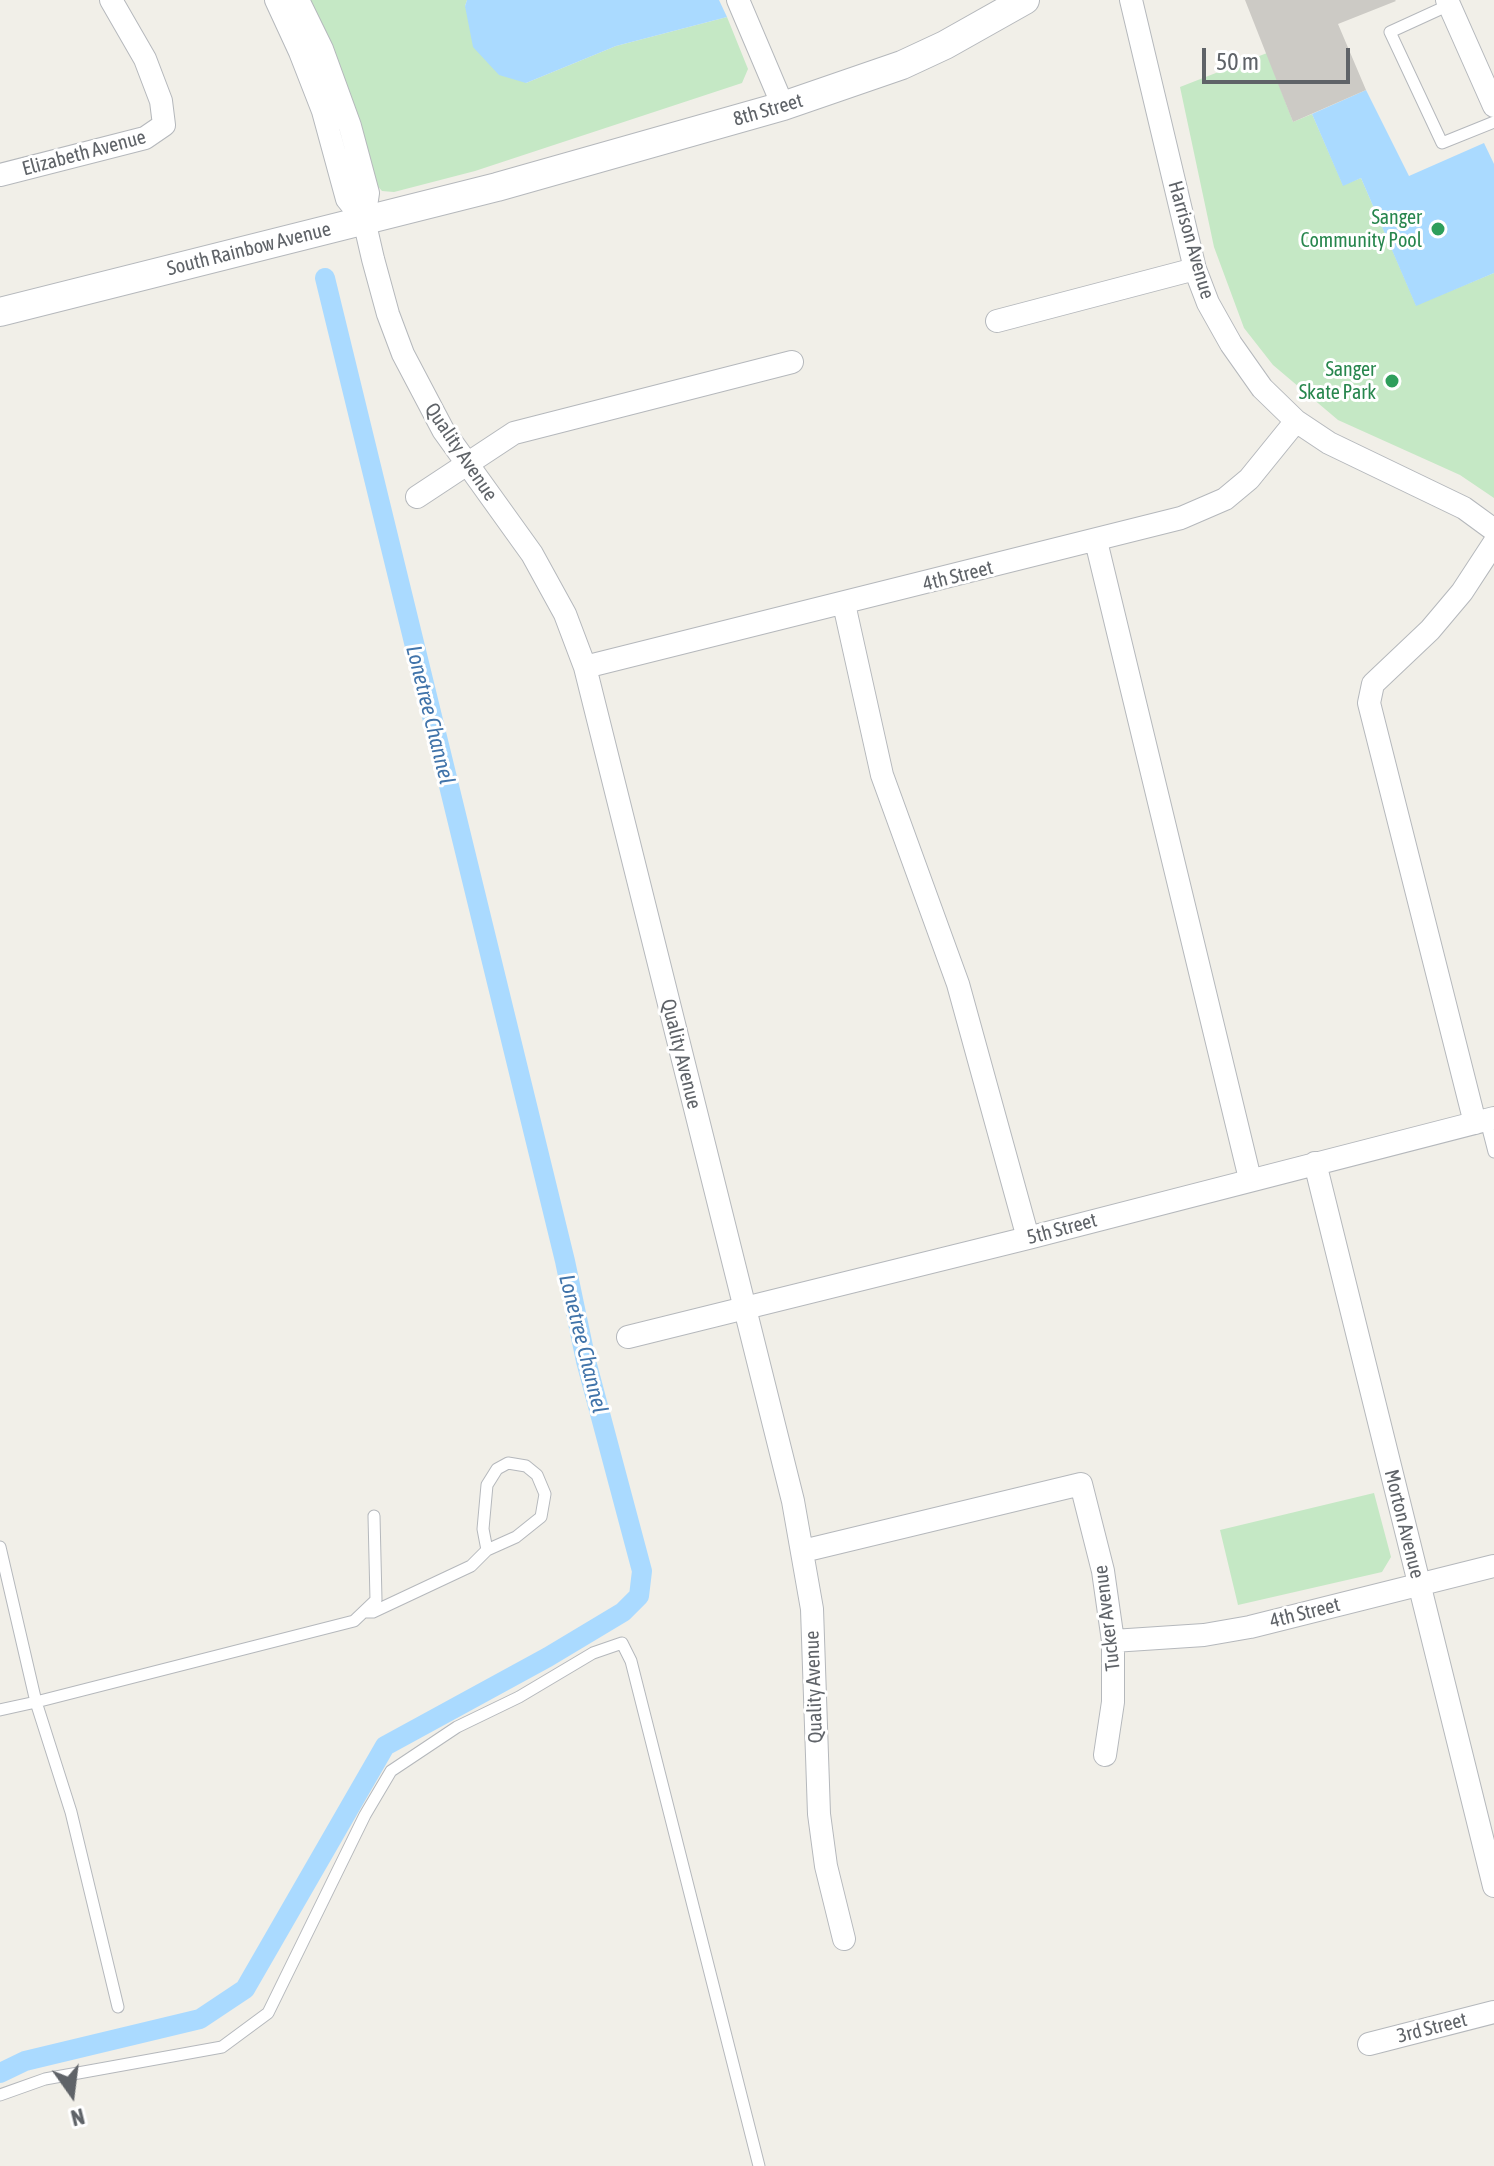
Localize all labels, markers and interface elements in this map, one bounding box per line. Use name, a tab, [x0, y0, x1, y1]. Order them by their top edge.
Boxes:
scale bar	[1206, 32, 1354, 82]
text: 50 m	[1216, 48, 1259, 75]
street label: 8th Street	[730, 89, 806, 131]
street label: Elizabeth Avenue	[20, 125, 148, 181]
street label: Harrison Avenue	[1163, 178, 1219, 302]
place label: Sanger Community Pool	[1300, 206, 1422, 253]
street label: South Rainbow Avenue	[165, 217, 333, 281]
marker: Sanger Community Pool	[1429, 220, 1447, 238]
place label: Sanger Skate Park	[1299, 358, 1376, 405]
marker: Sanger Skate Park	[1383, 372, 1401, 390]
street label: Quality Avenue	[420, 399, 502, 505]
street label: 4th Street	[920, 556, 996, 596]
water label: Lonetree Channel	[400, 643, 460, 787]
street label: Quality Avenue	[656, 996, 706, 1112]
street label: 5th Street	[1024, 1208, 1100, 1250]
water label: Lonetree Channel	[553, 1272, 613, 1416]
street label: Morton Avenue	[1379, 1467, 1429, 1581]
street label: Tucker Avenue	[1089, 1564, 1125, 1672]
street label: 4th Street	[1267, 1593, 1343, 1633]
street label: Quality Avenue	[800, 1630, 828, 1744]
street label: 3rd Street	[1394, 2008, 1470, 2048]
north arrow	[32, 2054, 112, 2134]
text: N	[68, 2103, 87, 2131]

